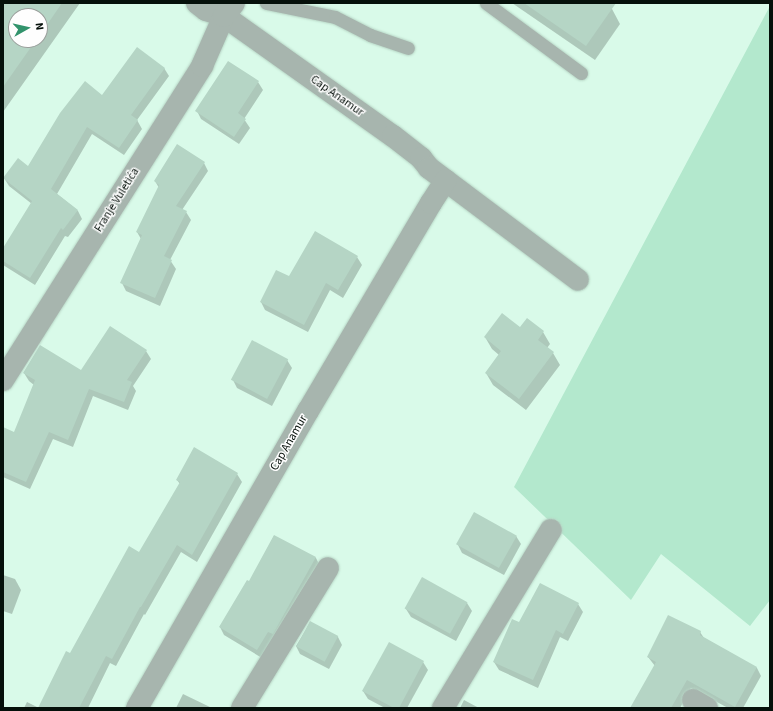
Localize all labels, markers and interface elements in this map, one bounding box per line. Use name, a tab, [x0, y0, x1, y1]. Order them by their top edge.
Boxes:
north arrow	[8, 8, 48, 48]
text: N	[31, 22, 47, 31]
street label: Cap Anamur	[308, 72, 366, 120]
street label: Franje Vuletića	[92, 165, 142, 235]
street label: Cap Anamur	[267, 413, 311, 473]

